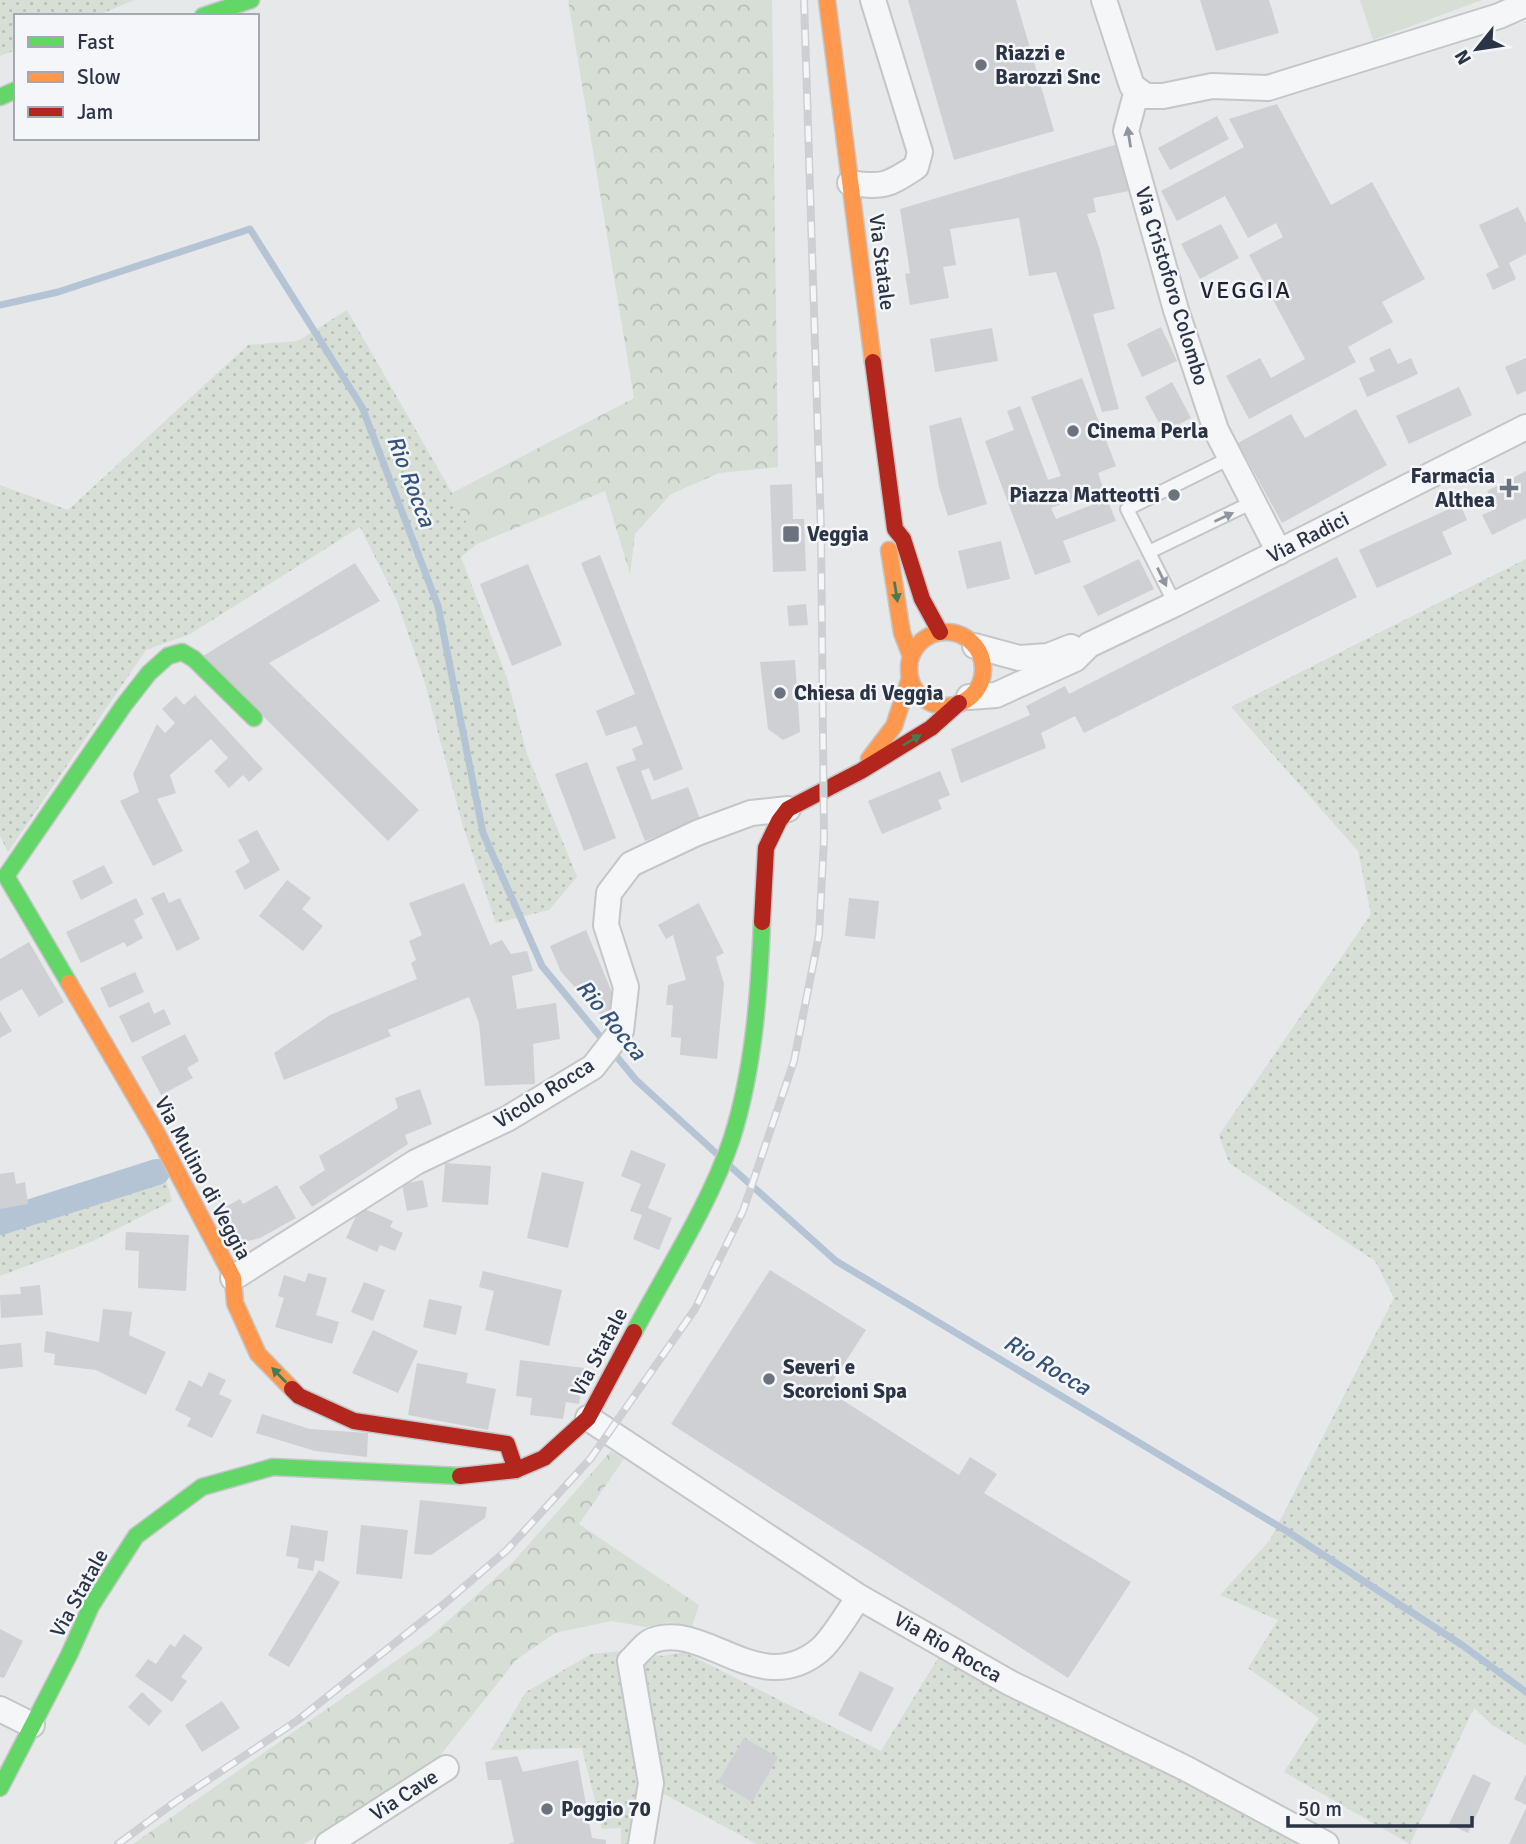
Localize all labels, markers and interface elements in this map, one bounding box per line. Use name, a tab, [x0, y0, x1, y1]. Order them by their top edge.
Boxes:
legend	[14, 14, 259, 140]
north arrow	[1442, 14, 1512, 84]
text: Fast	[77, 29, 114, 55]
place label: Riazzi e Barozzi Snc	[995, 40, 1100, 90]
text: N	[1449, 45, 1477, 69]
marker: Riazzi e Barozzi Snc	[973, 57, 989, 73]
text: Slow	[77, 64, 121, 90]
text: Jam	[77, 99, 113, 125]
one-way arrow	[1123, 126, 1134, 148]
street label: Via Cristoforo Colombo	[1129, 184, 1215, 388]
street label: Via Statale	[863, 212, 901, 312]
district label: VEGGIA	[1200, 275, 1292, 305]
place label: Cinema Perla	[1087, 418, 1209, 444]
marker: Cinema Perla	[1065, 423, 1081, 439]
water label: Rio Rocca	[380, 431, 442, 532]
place label: Farmacia Althea	[1411, 463, 1495, 513]
marker: Farmacia Althea	[1501, 480, 1517, 496]
place label: Piazza Matteotti	[1009, 482, 1160, 508]
marker: Piazza Matteotti	[1166, 487, 1182, 503]
street label: Via Radici	[1263, 505, 1353, 569]
one-way arrow	[1213, 511, 1234, 522]
place label: Veggia	[807, 521, 869, 547]
marker: Veggia	[781, 524, 801, 544]
one-way arrow	[1156, 567, 1167, 587]
one-way arrow	[890, 581, 901, 603]
place label: Chiesa di Veggia	[794, 680, 944, 706]
marker: Chiesa di Veggia	[772, 685, 788, 701]
one-way arrow	[903, 733, 922, 746]
water label: Rio Rocca	[570, 974, 653, 1067]
street label: Vicolo Rocca	[489, 1052, 599, 1134]
street label: Via Mulino di Veggia	[149, 1092, 257, 1264]
street label: Via Statale	[565, 1303, 633, 1401]
water label: Rio Rocca	[998, 1328, 1097, 1403]
place label: Severi e Scorcioni Spa	[783, 1354, 907, 1404]
one-way arrow	[271, 1367, 287, 1384]
marker: Severi e Scorcioni Spa	[761, 1371, 777, 1387]
street label: Via Statale	[44, 1544, 114, 1642]
street label: Via Rio Rocca	[889, 1606, 1007, 1688]
street label: Via Cave	[365, 1763, 443, 1827]
scale bar	[1288, 1784, 1472, 1828]
place label: Poggio 70	[561, 1796, 651, 1822]
text: 50 m	[1298, 1796, 1342, 1822]
marker: Poggio 70	[539, 1801, 555, 1817]

